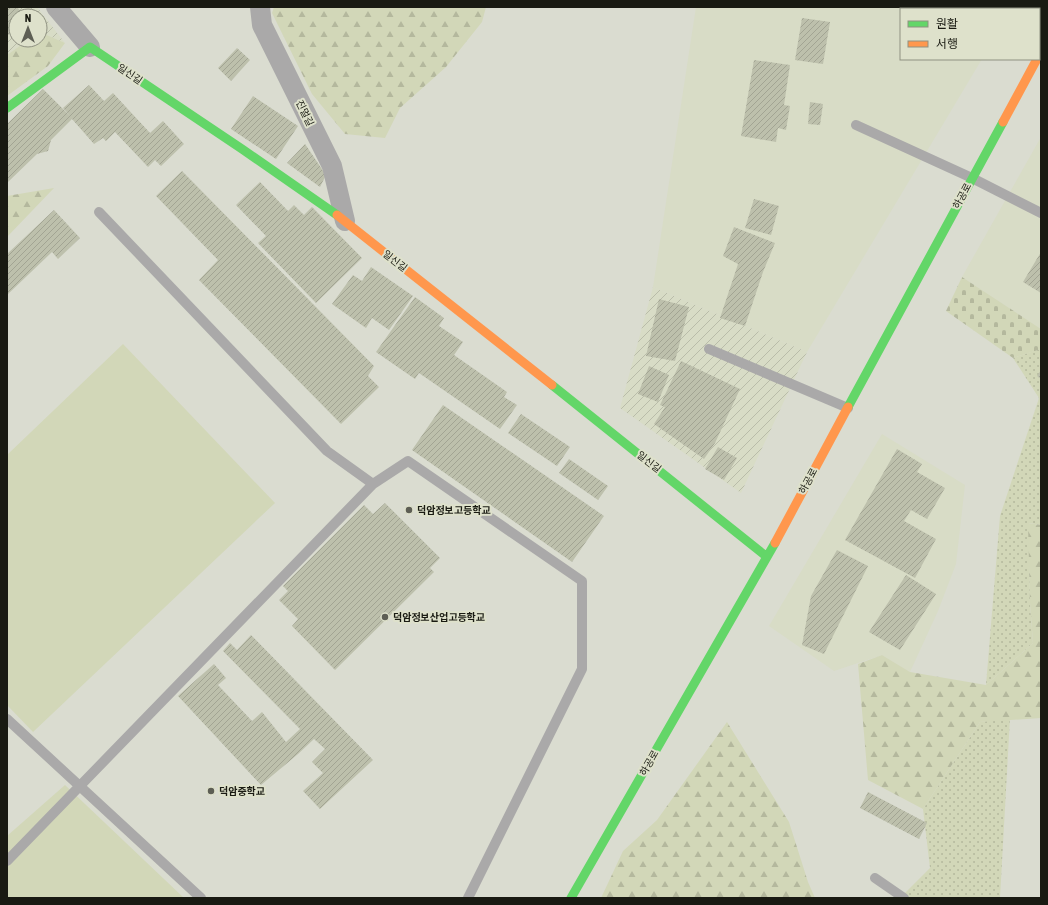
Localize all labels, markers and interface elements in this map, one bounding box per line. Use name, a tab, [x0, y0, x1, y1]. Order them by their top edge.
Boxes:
north arrow	[8, 8, 48, 48]
legend	[900, 8, 1040, 60]
text: N	[25, 12, 31, 24]
text: 원활	[936, 17, 958, 31]
text: 서행	[936, 37, 958, 51]
street label: 일신길	[115, 62, 145, 86]
street label: 진멀길	[294, 98, 316, 128]
street label: 하공로	[951, 181, 973, 211]
street label: 일신길	[381, 248, 409, 274]
street label: 일신길	[635, 449, 663, 475]
street label: 하공로	[797, 466, 819, 496]
place label: 덕암정보고등학교	[417, 504, 491, 516]
marker: 덕암정보고등학교	[404, 505, 414, 515]
place label: 덕암정보산업고등학교	[393, 611, 485, 623]
marker: 덕암정보산업고등학교	[380, 612, 390, 622]
street label: 하공로	[637, 748, 661, 778]
place label: 덕암중학교	[219, 785, 265, 797]
marker: 덕암중학교	[206, 786, 216, 796]

